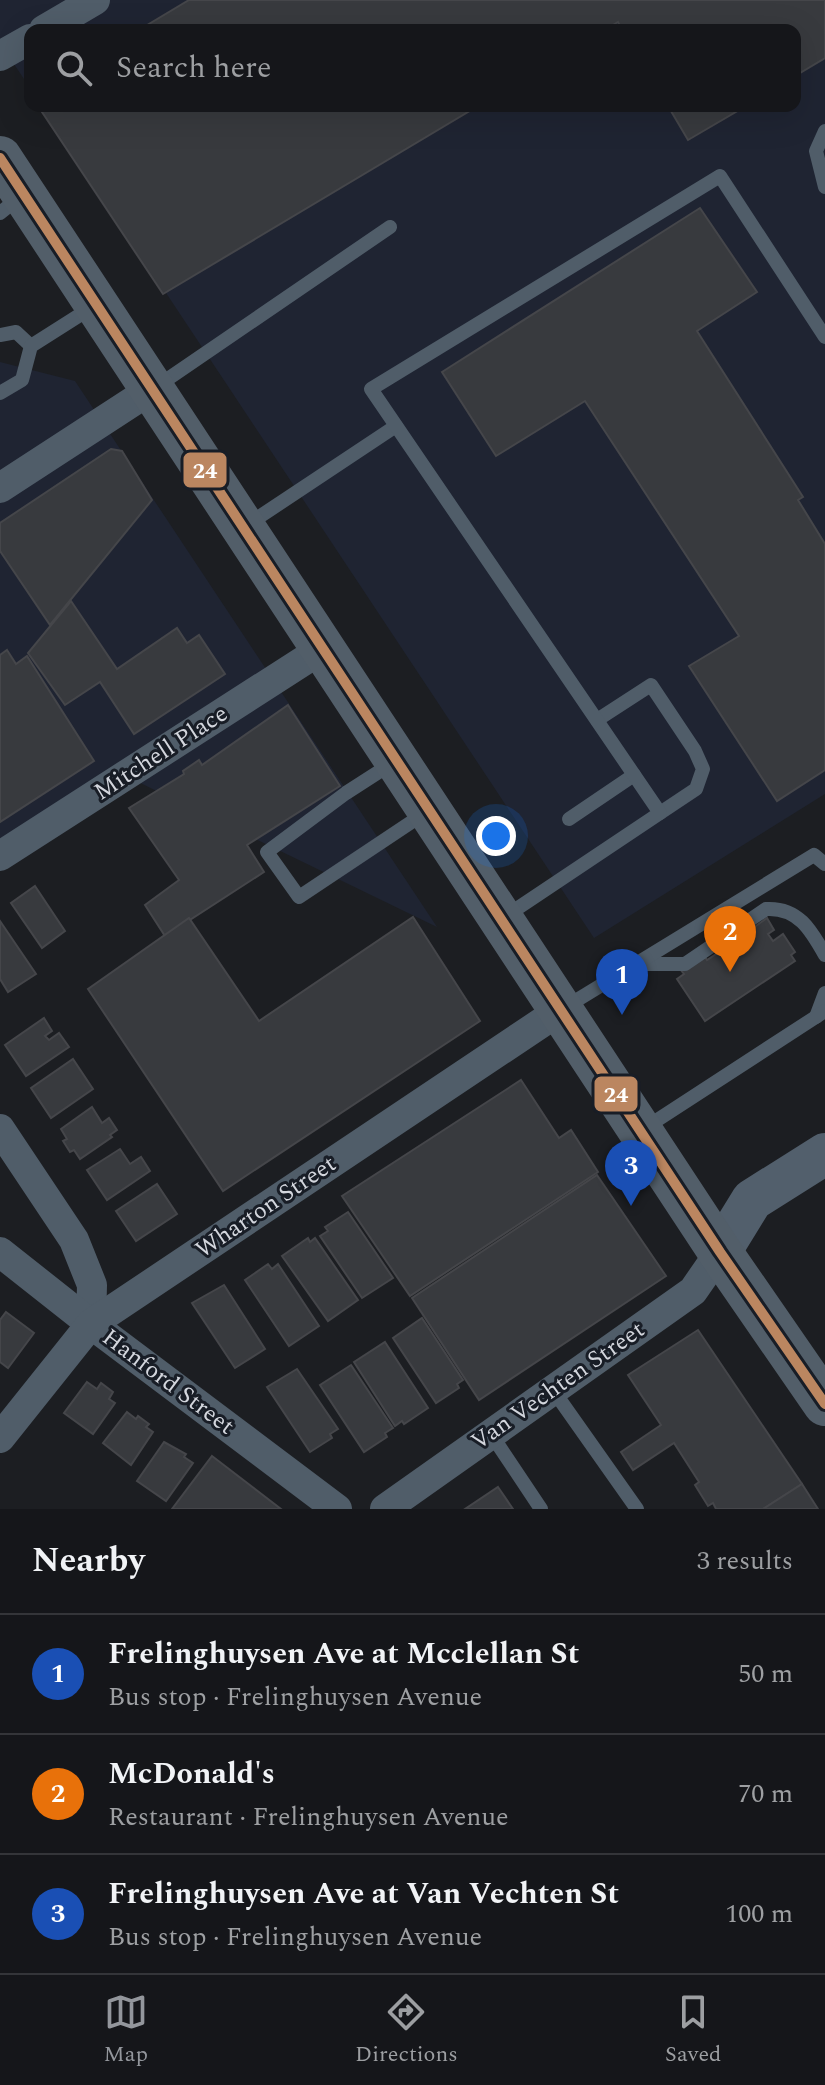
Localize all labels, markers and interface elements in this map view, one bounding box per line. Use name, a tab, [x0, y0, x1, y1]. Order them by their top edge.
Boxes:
search box	[24, 24, 801, 112]
text: Search here	[116, 45, 272, 91]
icon: search	[52, 46, 96, 90]
line badge: 24	[182, 451, 228, 489]
text: 24	[193, 455, 218, 488]
street label: Mitchell Place	[87, 696, 235, 810]
your location	[476, 816, 516, 856]
pin: 2	[704, 906, 756, 972]
pin: 1	[596, 949, 648, 1015]
line badge: 24	[593, 1075, 639, 1113]
text: 24	[604, 1079, 629, 1112]
pin: 3	[605, 1140, 657, 1206]
street label: Wharton Street	[188, 1146, 344, 1268]
street label: Van Vechten Street	[464, 1312, 652, 1460]
street label: Hanford Street	[94, 1320, 242, 1444]
text: Nearby	[32, 1535, 145, 1587]
text: 3 results	[697, 1541, 793, 1581]
text: Frelinghuysen Ave at Mcclellan St	[108, 1631, 579, 1677]
text: 1	[51, 1654, 65, 1694]
text: 50 m	[738, 1654, 793, 1694]
text: Bus stop · Frelinghuysen Avenue	[108, 1677, 482, 1717]
text: McDonald's	[108, 1751, 275, 1797]
text: 2	[51, 1774, 65, 1814]
text: 70 m	[738, 1774, 793, 1814]
text: Restaurant · Frelinghuysen Avenue	[108, 1797, 509, 1837]
text: Frelinghuysen Ave at Van Vechten St	[108, 1871, 619, 1917]
text: 3	[51, 1894, 65, 1934]
text: 100 m	[725, 1894, 793, 1934]
text: Bus stop · Frelinghuysen Avenue	[108, 1917, 482, 1957]
tab: Map	[104, 1990, 148, 2071]
tab: Directions	[355, 1990, 458, 2071]
tab: Saved	[665, 1990, 721, 2071]

